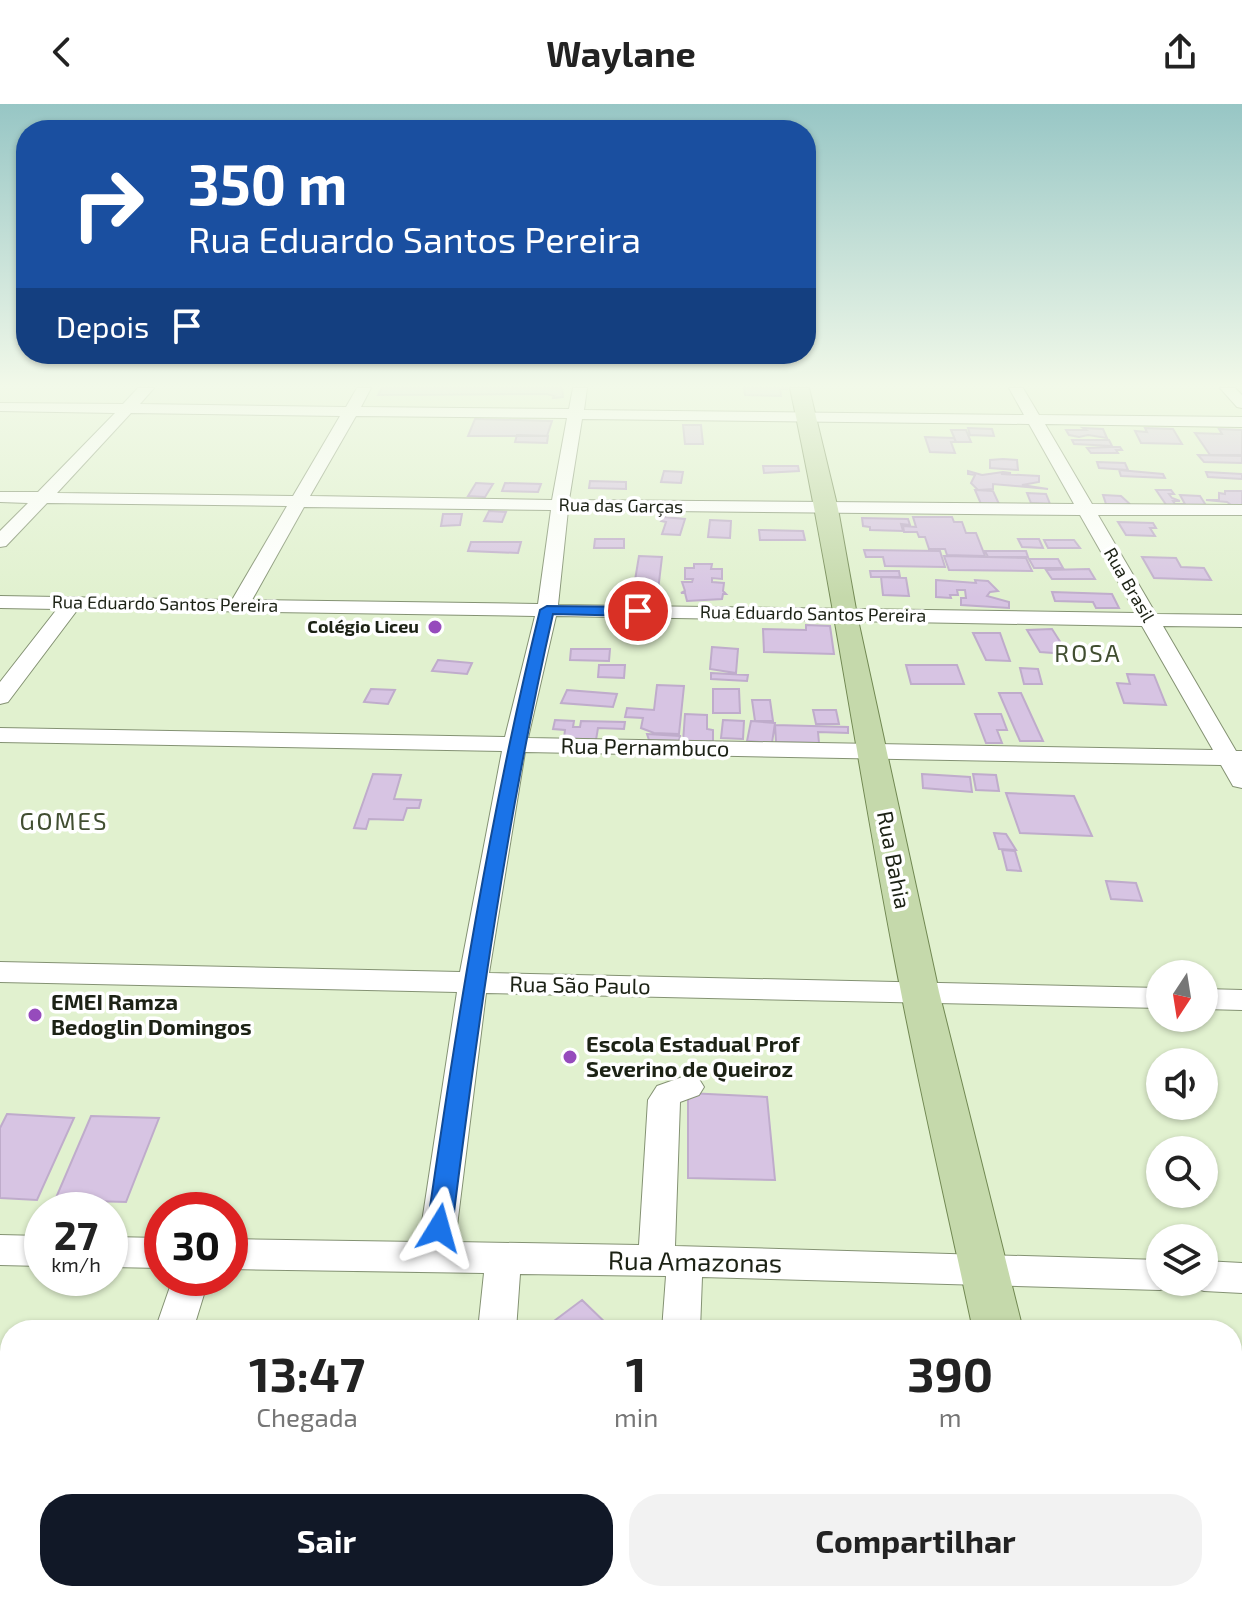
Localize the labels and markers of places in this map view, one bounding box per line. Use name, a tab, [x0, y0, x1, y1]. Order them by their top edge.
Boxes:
pin	[604, 577, 672, 645]
place label: Colégio Liceu	[307, 615, 419, 637]
marker: Colégio Liceu	[426, 618, 444, 636]
place label: EMEI Ramza Bedoglin Domingos	[51, 988, 252, 1039]
marker: EMEI Ramza Bedoglin Domingos	[26, 1006, 44, 1024]
place label: Escola Estadual Prof Severino de Queiroz	[586, 1030, 801, 1082]
marker: Escola Estadual Prof Severino de Queiroz	[561, 1048, 579, 1066]

